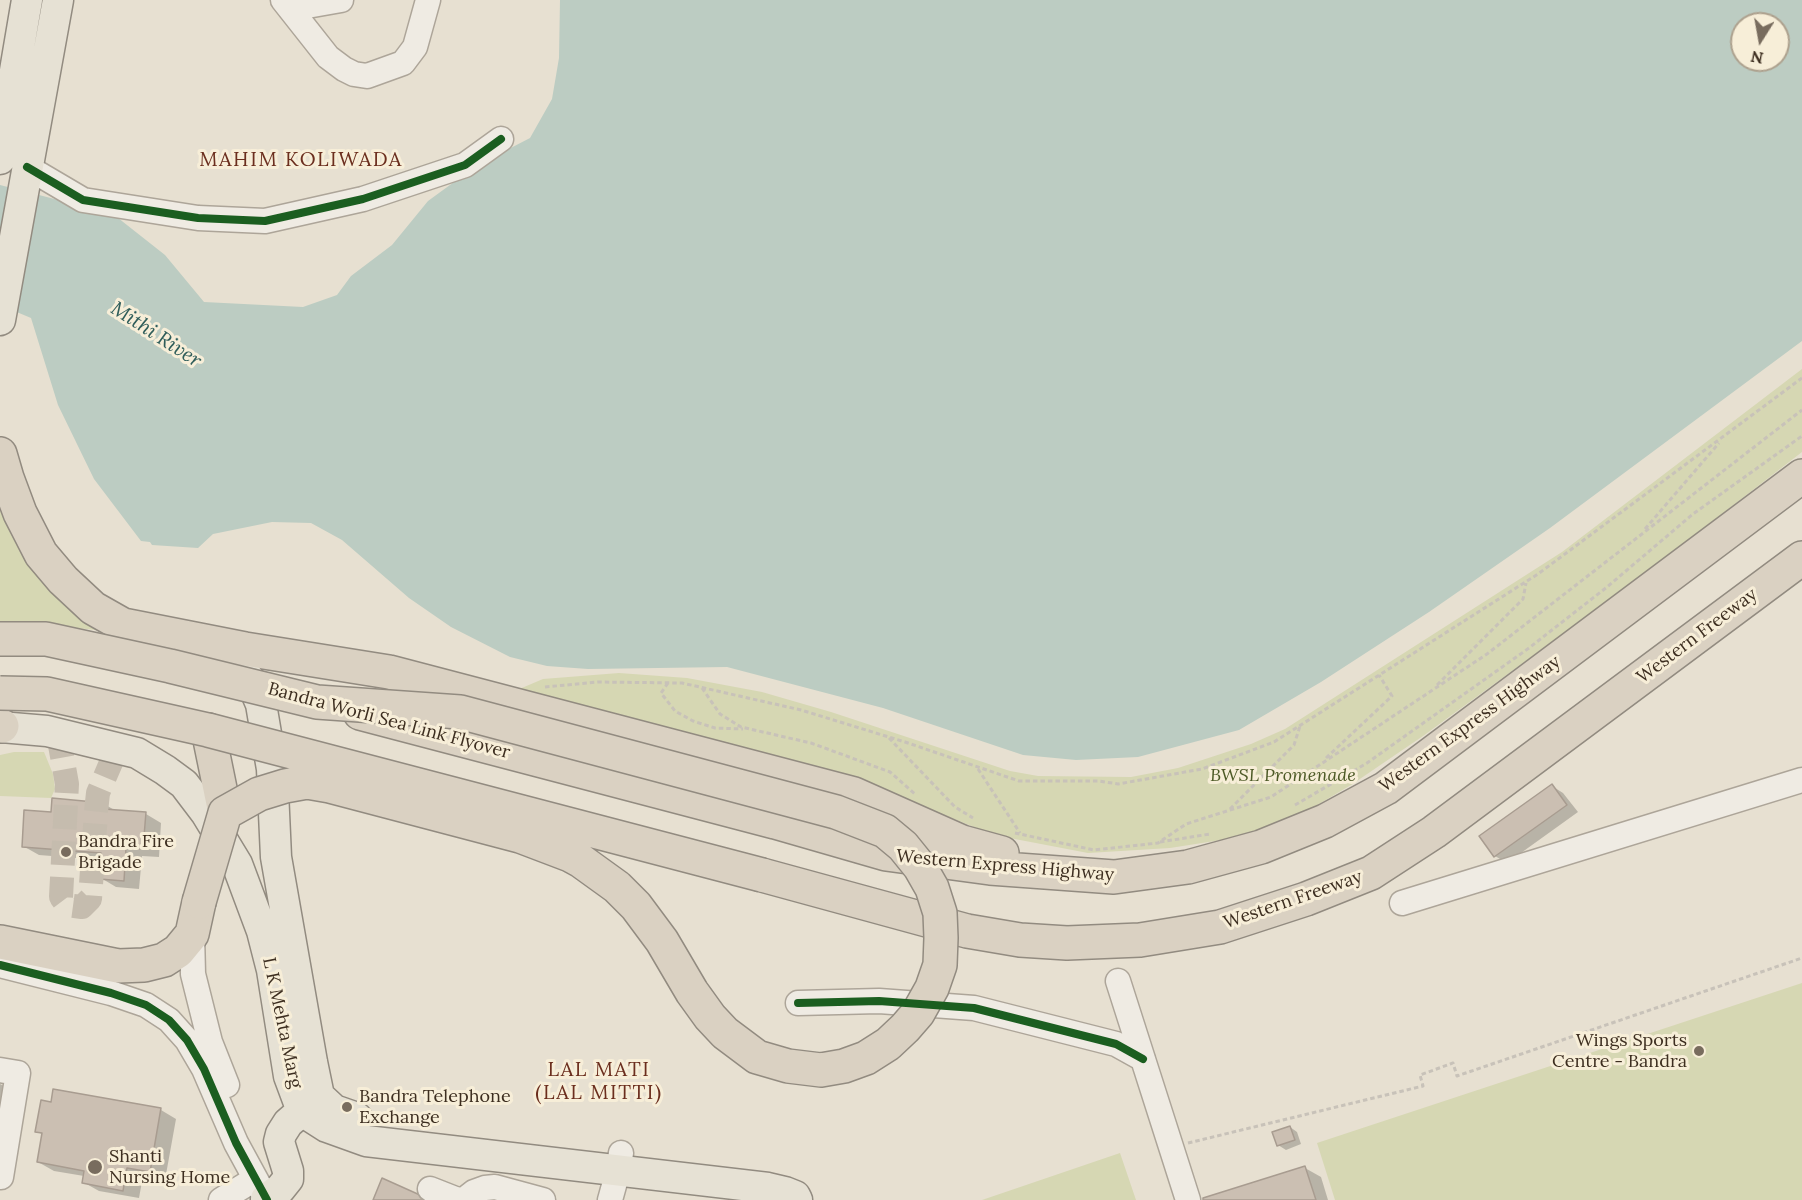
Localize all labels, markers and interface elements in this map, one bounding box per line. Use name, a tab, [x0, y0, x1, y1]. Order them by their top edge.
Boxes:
north arrow	[1730, 12, 1790, 72]
text: N	[1749, 47, 1765, 69]
district label: MAHIM KOLIWADA	[199, 148, 403, 172]
water label: Mithi River	[106, 297, 206, 373]
street label: Western Freeway	[1633, 584, 1761, 688]
street label: Western Express Highway	[1375, 651, 1565, 797]
street label: Bandra Worli Sea Link Flyover	[266, 678, 512, 764]
park label: BWSL Promenade	[1210, 765, 1356, 787]
place label: Bandra Fire Brigade	[78, 831, 174, 874]
marker: Bandra Fire Brigade	[59, 845, 73, 859]
street label: Western Express Highway	[895, 846, 1115, 886]
street label: Western Freeway	[1221, 866, 1365, 934]
street label: L K Mehta Marg	[258, 956, 306, 1090]
place label: Wings Sports Centre - Bandra	[1552, 1030, 1687, 1072]
marker: Wings Sports Centre - Bandra	[1692, 1044, 1706, 1058]
district label: LAL MATI (LAL MITTI)	[535, 1058, 663, 1105]
place label: Bandra Telephone Exchange	[359, 1086, 511, 1128]
marker: Bandra Telephone Exchange	[340, 1100, 354, 1114]
place label: Shanti Nursing Home	[109, 1146, 230, 1188]
marker: Shanti Nursing Home	[86, 1158, 104, 1176]

